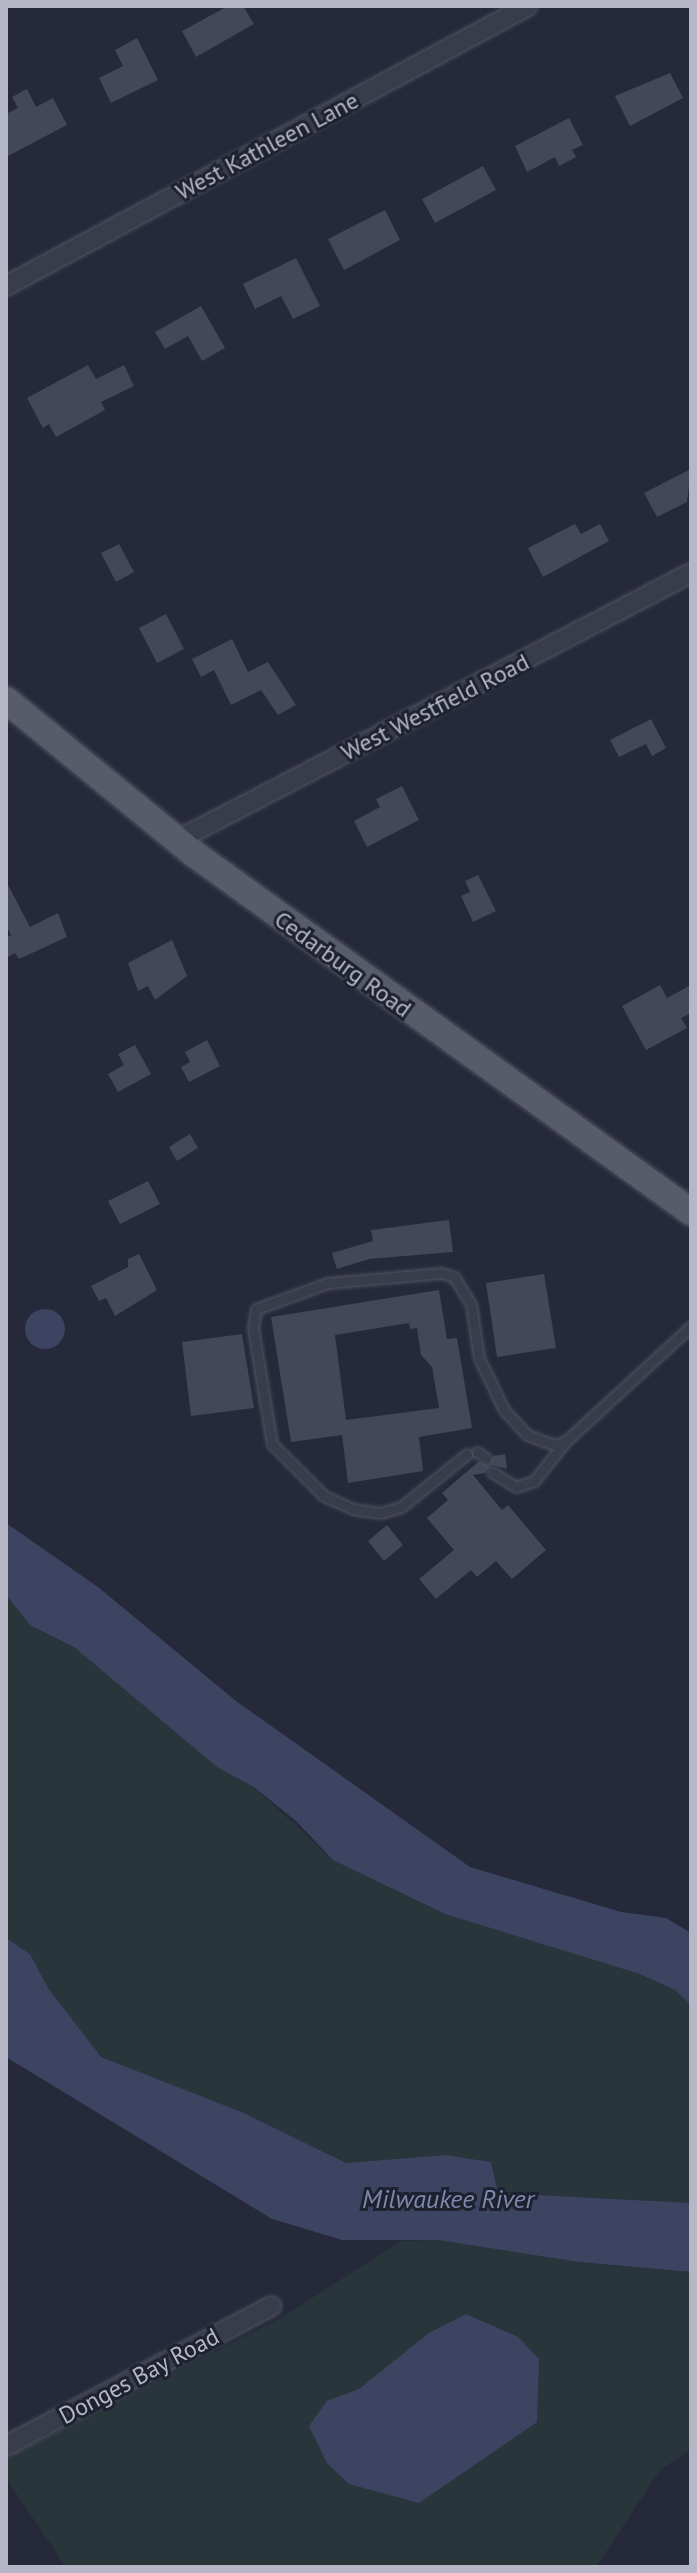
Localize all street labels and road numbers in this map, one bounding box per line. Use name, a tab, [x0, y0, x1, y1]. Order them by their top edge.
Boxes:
street label: West Kathleen Lane	[171, 86, 363, 206]
street label: West Westfield Road	[336, 647, 534, 767]
street label: Cedarburg Road	[269, 905, 417, 1023]
street label: Donges Bay Road	[54, 2322, 224, 2430]

